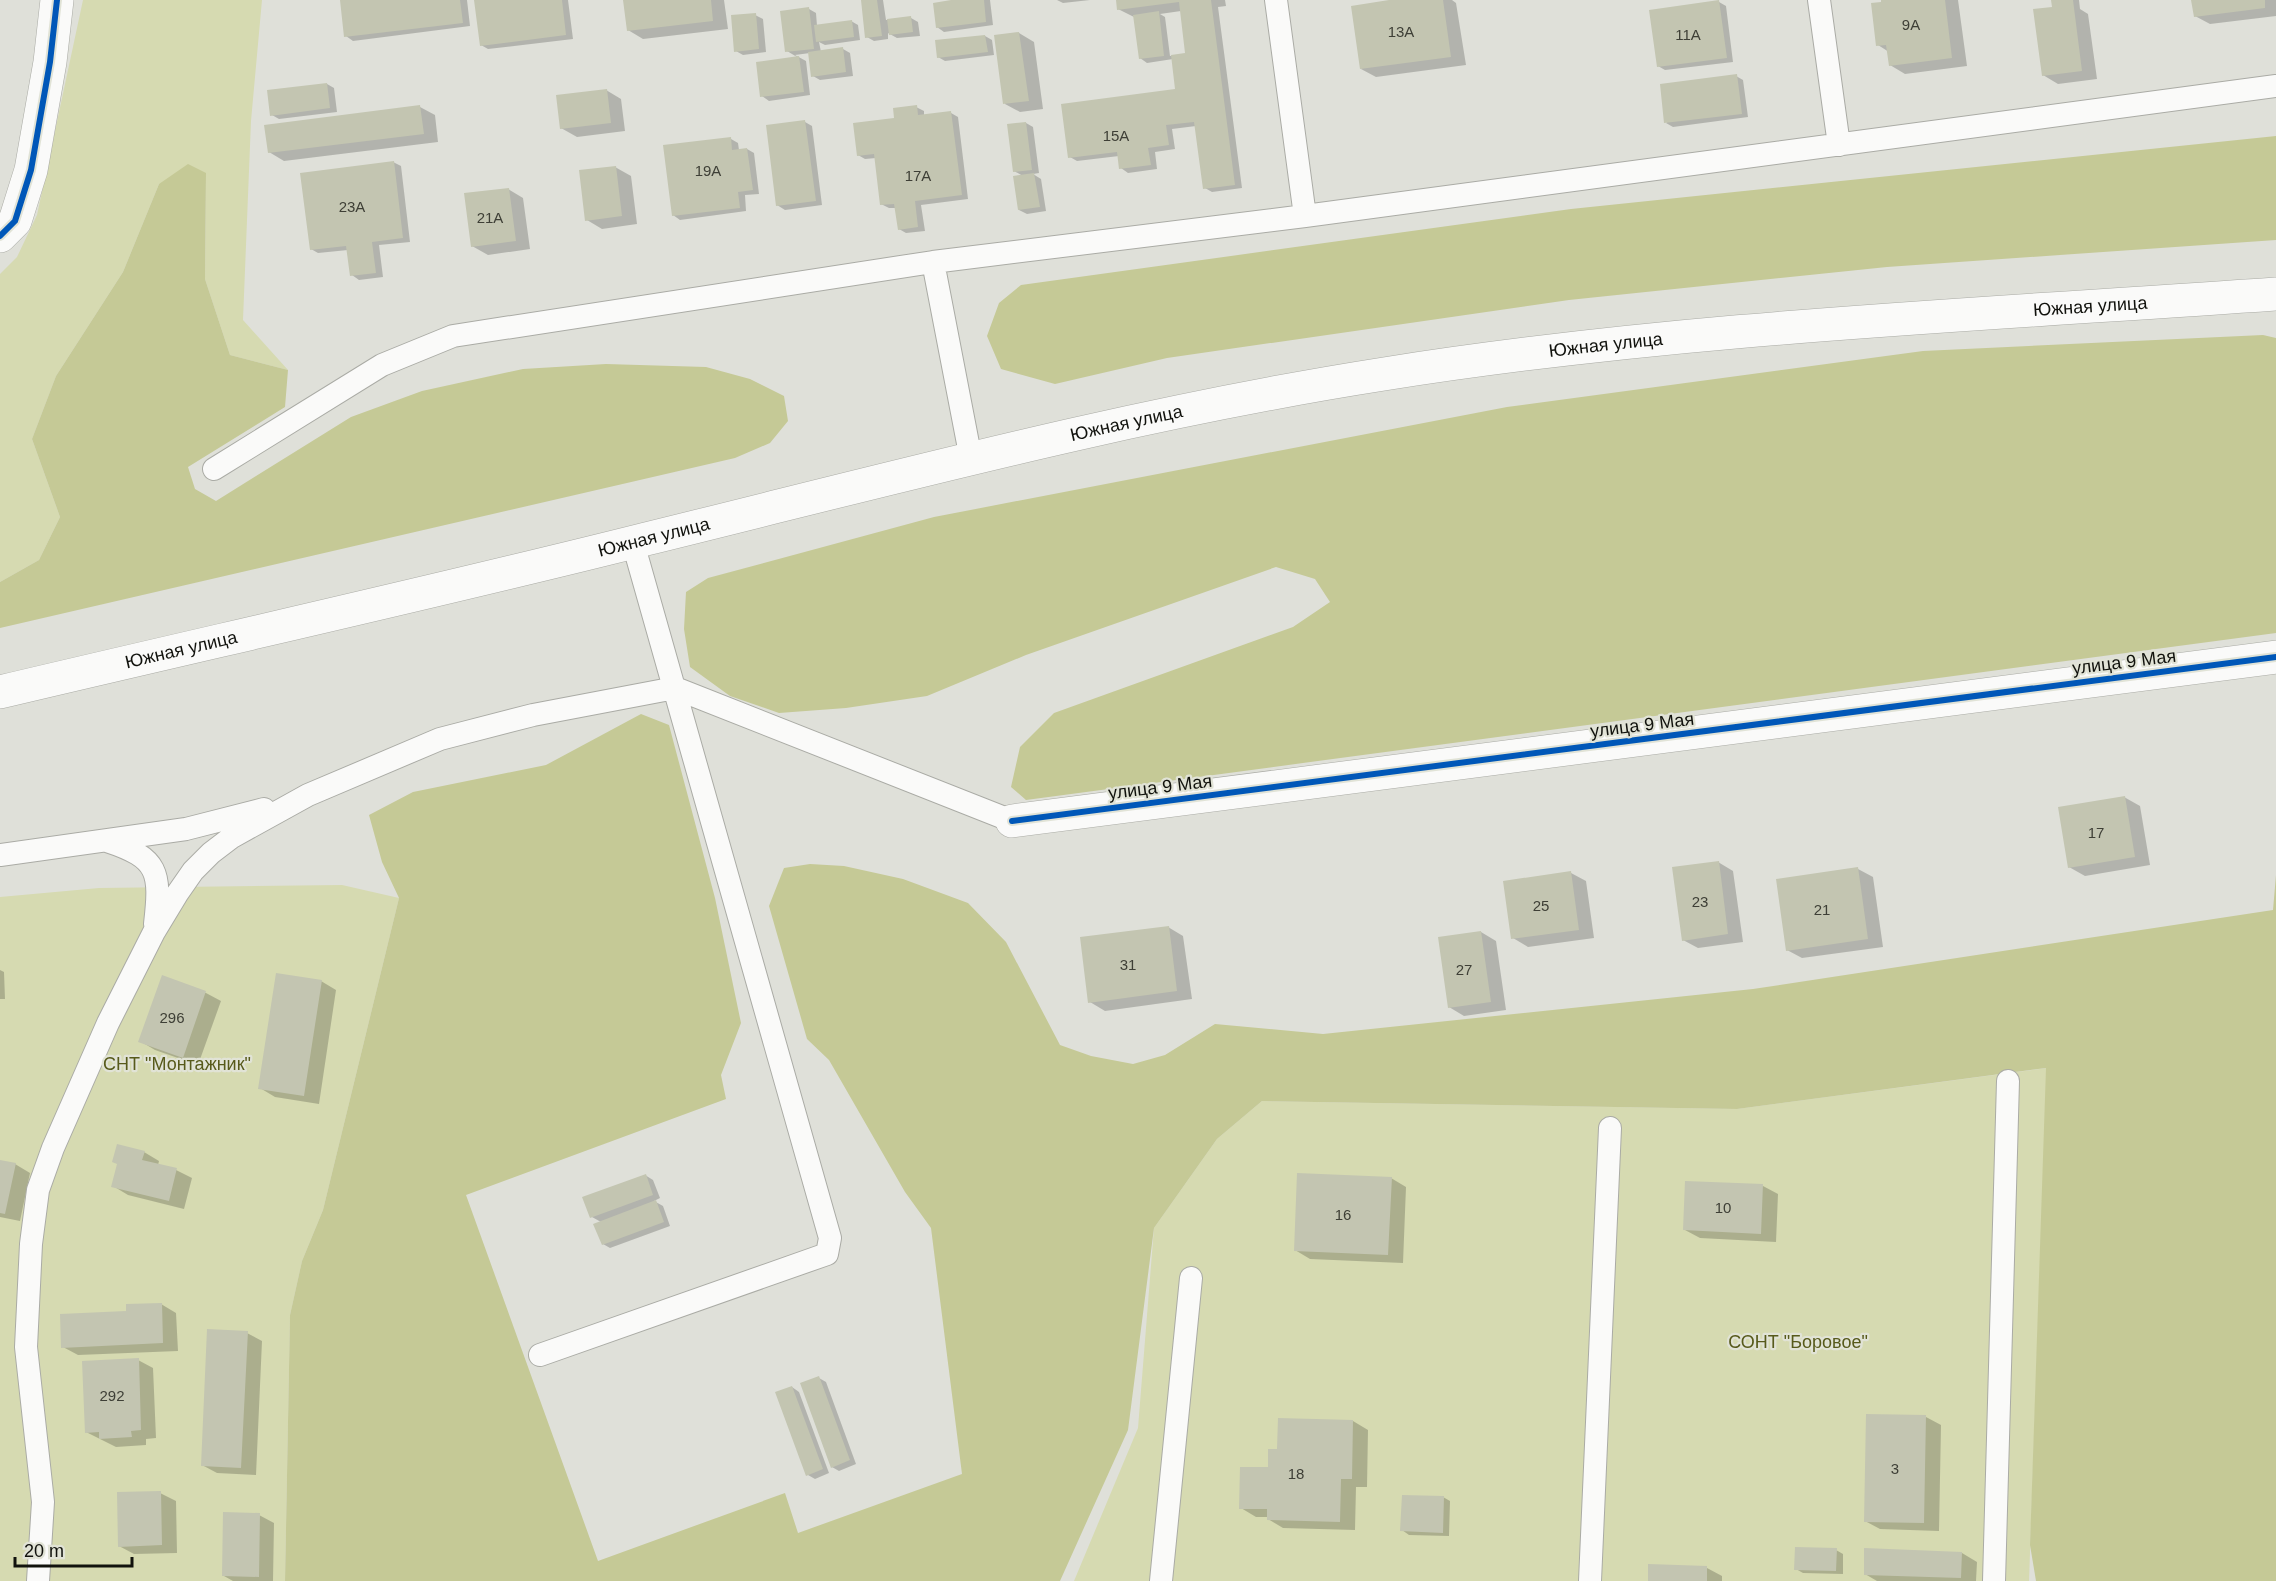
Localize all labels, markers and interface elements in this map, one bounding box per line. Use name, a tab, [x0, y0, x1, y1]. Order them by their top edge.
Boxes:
house number: 9А	[1902, 16, 1920, 33]
house number: 13А	[1388, 23, 1414, 40]
house number: 11А	[1675, 26, 1701, 43]
house number: 15А	[1103, 127, 1129, 144]
house number: 19А	[695, 162, 721, 179]
house number: 17А	[905, 167, 931, 184]
house number: 23А	[339, 198, 365, 215]
house number: 21А	[477, 209, 503, 226]
street label: Южная улица	[2032, 293, 2149, 320]
street label: Южная улица	[1548, 329, 1665, 361]
street label: Южная улица	[1068, 401, 1185, 445]
street label: Южная улица	[596, 513, 713, 561]
street label: Южная улица	[123, 627, 240, 672]
street label: улица 9 Мая	[2071, 646, 2177, 678]
street label: улица 9 Мая	[1589, 709, 1695, 741]
street label: улица 9 Мая	[1107, 771, 1213, 803]
house number: 17	[2088, 824, 2104, 841]
house number: 23	[1692, 893, 1708, 910]
house number: 25	[1533, 897, 1549, 914]
house number: 21	[1814, 901, 1830, 918]
house number: 31	[1120, 956, 1136, 973]
house number: 27	[1456, 961, 1472, 978]
house number: 296	[159, 1009, 185, 1026]
park label: СНТ "Монтажник"	[103, 1054, 251, 1074]
house number: 10	[1715, 1199, 1731, 1216]
house number: 16	[1335, 1206, 1351, 1223]
park label: СОНТ "Боровое"	[1728, 1332, 1868, 1352]
house number: 292	[99, 1387, 125, 1404]
house number: 3	[1891, 1460, 1899, 1477]
house number: 18	[1288, 1465, 1304, 1482]
scale bar	[15, 1530, 132, 1568]
text: 20 m	[24, 1541, 64, 1561]

